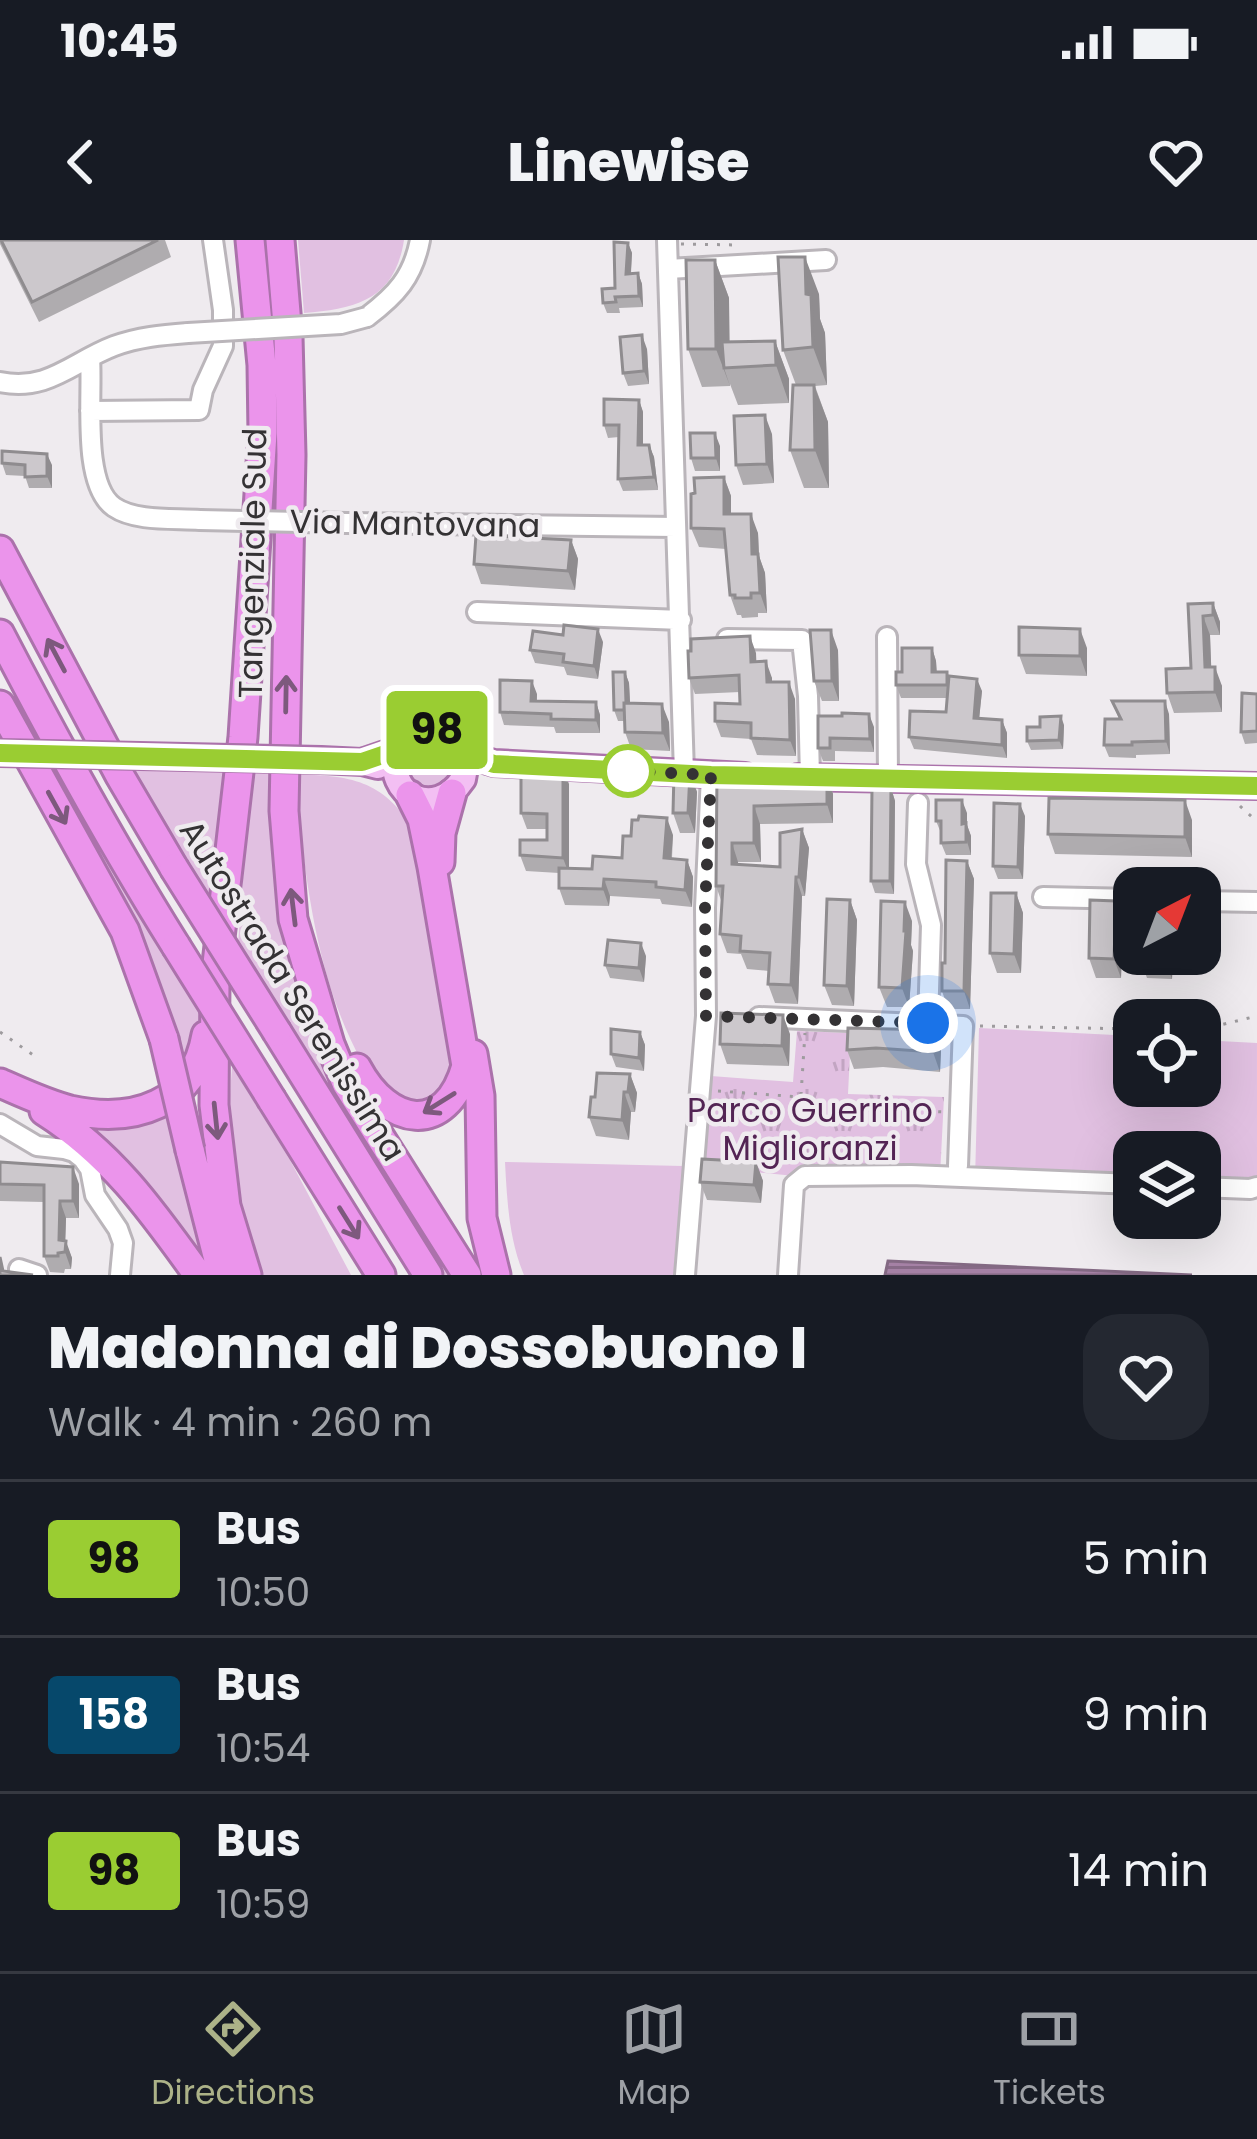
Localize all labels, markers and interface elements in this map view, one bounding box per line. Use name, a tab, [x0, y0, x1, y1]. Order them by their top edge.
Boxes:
text: 10:45	[60, 10, 179, 73]
text: Linewise	[508, 124, 749, 200]
icon: back	[48, 129, 114, 195]
icon: heart	[1143, 129, 1209, 195]
street label: Tangenziale Sud	[227, 427, 278, 699]
street label: Via Mantovana	[289, 498, 541, 549]
one-way arrow	[44, 639, 67, 674]
one-way arrow	[275, 675, 298, 714]
line badge: 98	[383, 691, 491, 769]
text: 98	[410, 700, 464, 759]
unlabelled marker	[603, 746, 653, 796]
one-way arrow	[46, 789, 69, 824]
street label: Autostrada Serenissima	[168, 811, 417, 1170]
north arrow	[1113, 867, 1221, 975]
map controls	[1113, 867, 1221, 1239]
one-way arrow	[282, 889, 304, 928]
your location	[898, 993, 958, 1053]
button: locate	[1113, 999, 1221, 1107]
park label: Parco Guerrino Miglioranzi	[687, 1087, 933, 1172]
one-way arrow	[423, 1092, 457, 1116]
one-way arrow	[205, 1101, 228, 1140]
button: layers	[1113, 1131, 1221, 1239]
one-way arrow	[337, 1205, 361, 1239]
text: Madonna di Dossobuono I	[48, 1308, 807, 1388]
button: heart	[1083, 1314, 1209, 1440]
text: Walk · 4 min · 260 m	[48, 1395, 432, 1450]
text: Bus	[216, 1497, 301, 1560]
text: 5 min	[1083, 1527, 1209, 1590]
text: 98	[87, 1529, 141, 1588]
text: 10:50	[216, 1565, 310, 1620]
text: Bus	[216, 1653, 301, 1716]
text: 9 min	[1082, 1683, 1209, 1746]
text: 158	[79, 1685, 149, 1744]
text: 10:54	[216, 1721, 310, 1776]
text: Bus	[216, 1809, 301, 1872]
text: 14 min	[1068, 1839, 1209, 1902]
text: 98	[87, 1841, 141, 1900]
text: 10:59	[216, 1877, 310, 1932]
tab: Directions	[151, 1996, 315, 2118]
tab: Map	[618, 1996, 691, 2118]
tab: Tickets	[993, 1996, 1106, 2118]

